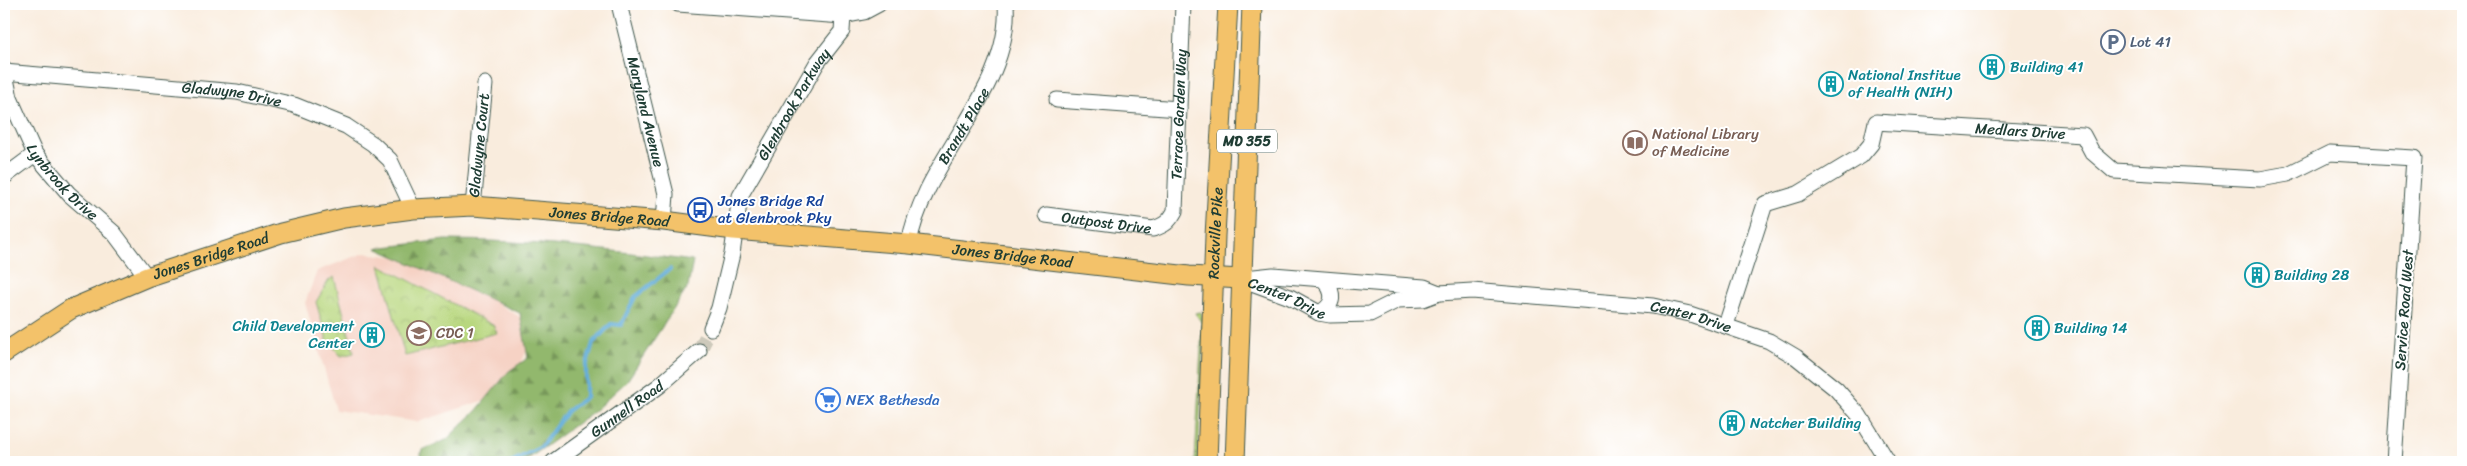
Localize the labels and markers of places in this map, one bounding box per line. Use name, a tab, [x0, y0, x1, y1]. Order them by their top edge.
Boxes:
parking icon: Lot 41	[2100, 29, 2126, 55]
place label: Lot 41	[2130, 29, 2171, 55]
building icon: Building 41	[1979, 54, 2005, 80]
place label: Building 41	[2010, 54, 2083, 80]
place label: National Institue of Health (NIH)	[1848, 62, 1961, 105]
building icon: National Institue of Health (NIH)	[1818, 71, 1844, 97]
place label: National Library of Medicine	[1652, 121, 1759, 164]
library icon: National Library of Medicine	[1622, 130, 1648, 156]
place label: Jones Bridge Rd at Glenbrook Pky	[717, 188, 832, 231]
bus stop icon: Jones Bridge Rd at Glenbrook Pky	[687, 197, 713, 223]
building icon: Building 28	[2244, 262, 2270, 288]
place label: Building 28	[2274, 262, 2349, 288]
place label: Child Development Center	[232, 313, 355, 356]
building icon: Building 14	[2024, 315, 2050, 341]
place label: Building 14	[2054, 315, 2127, 341]
school or university icon: CDC 1	[406, 320, 432, 346]
place label: CDC 1	[436, 320, 474, 346]
building icon: Child Development Center	[359, 322, 385, 348]
supermarket icon: NEX Bethesda	[815, 387, 841, 413]
place label: NEX Bethesda	[846, 387, 940, 413]
building icon: Natcher Building	[1719, 410, 1745, 436]
place label: Natcher Building	[1750, 410, 1862, 436]

